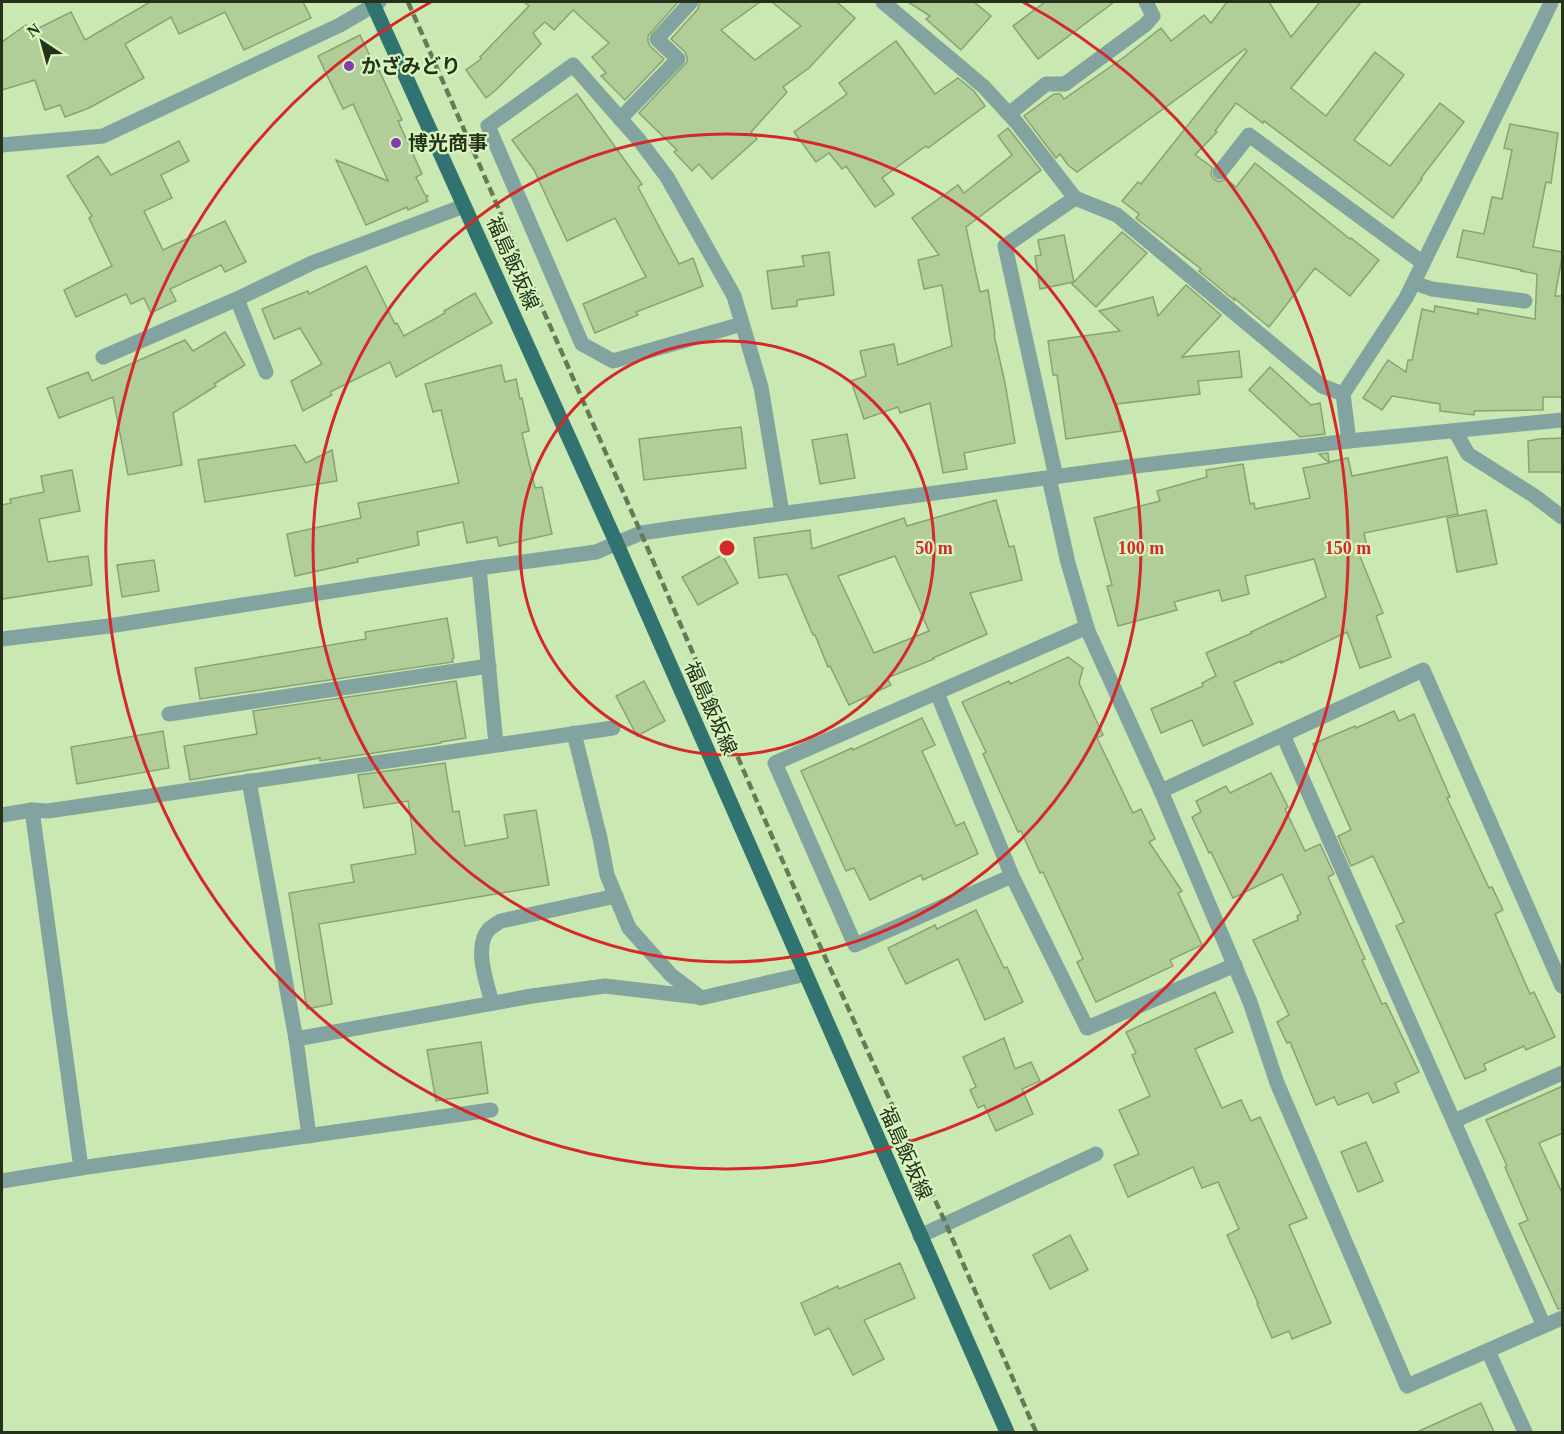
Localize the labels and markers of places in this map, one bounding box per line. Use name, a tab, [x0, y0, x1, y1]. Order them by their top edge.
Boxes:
place label: かざみどり	[361, 55, 461, 77]
marker: かざみどり	[342, 59, 356, 73]
place label: 博光商事	[408, 132, 488, 154]
marker: 博光商事	[389, 136, 403, 150]
centre of rings	[717, 538, 737, 558]

